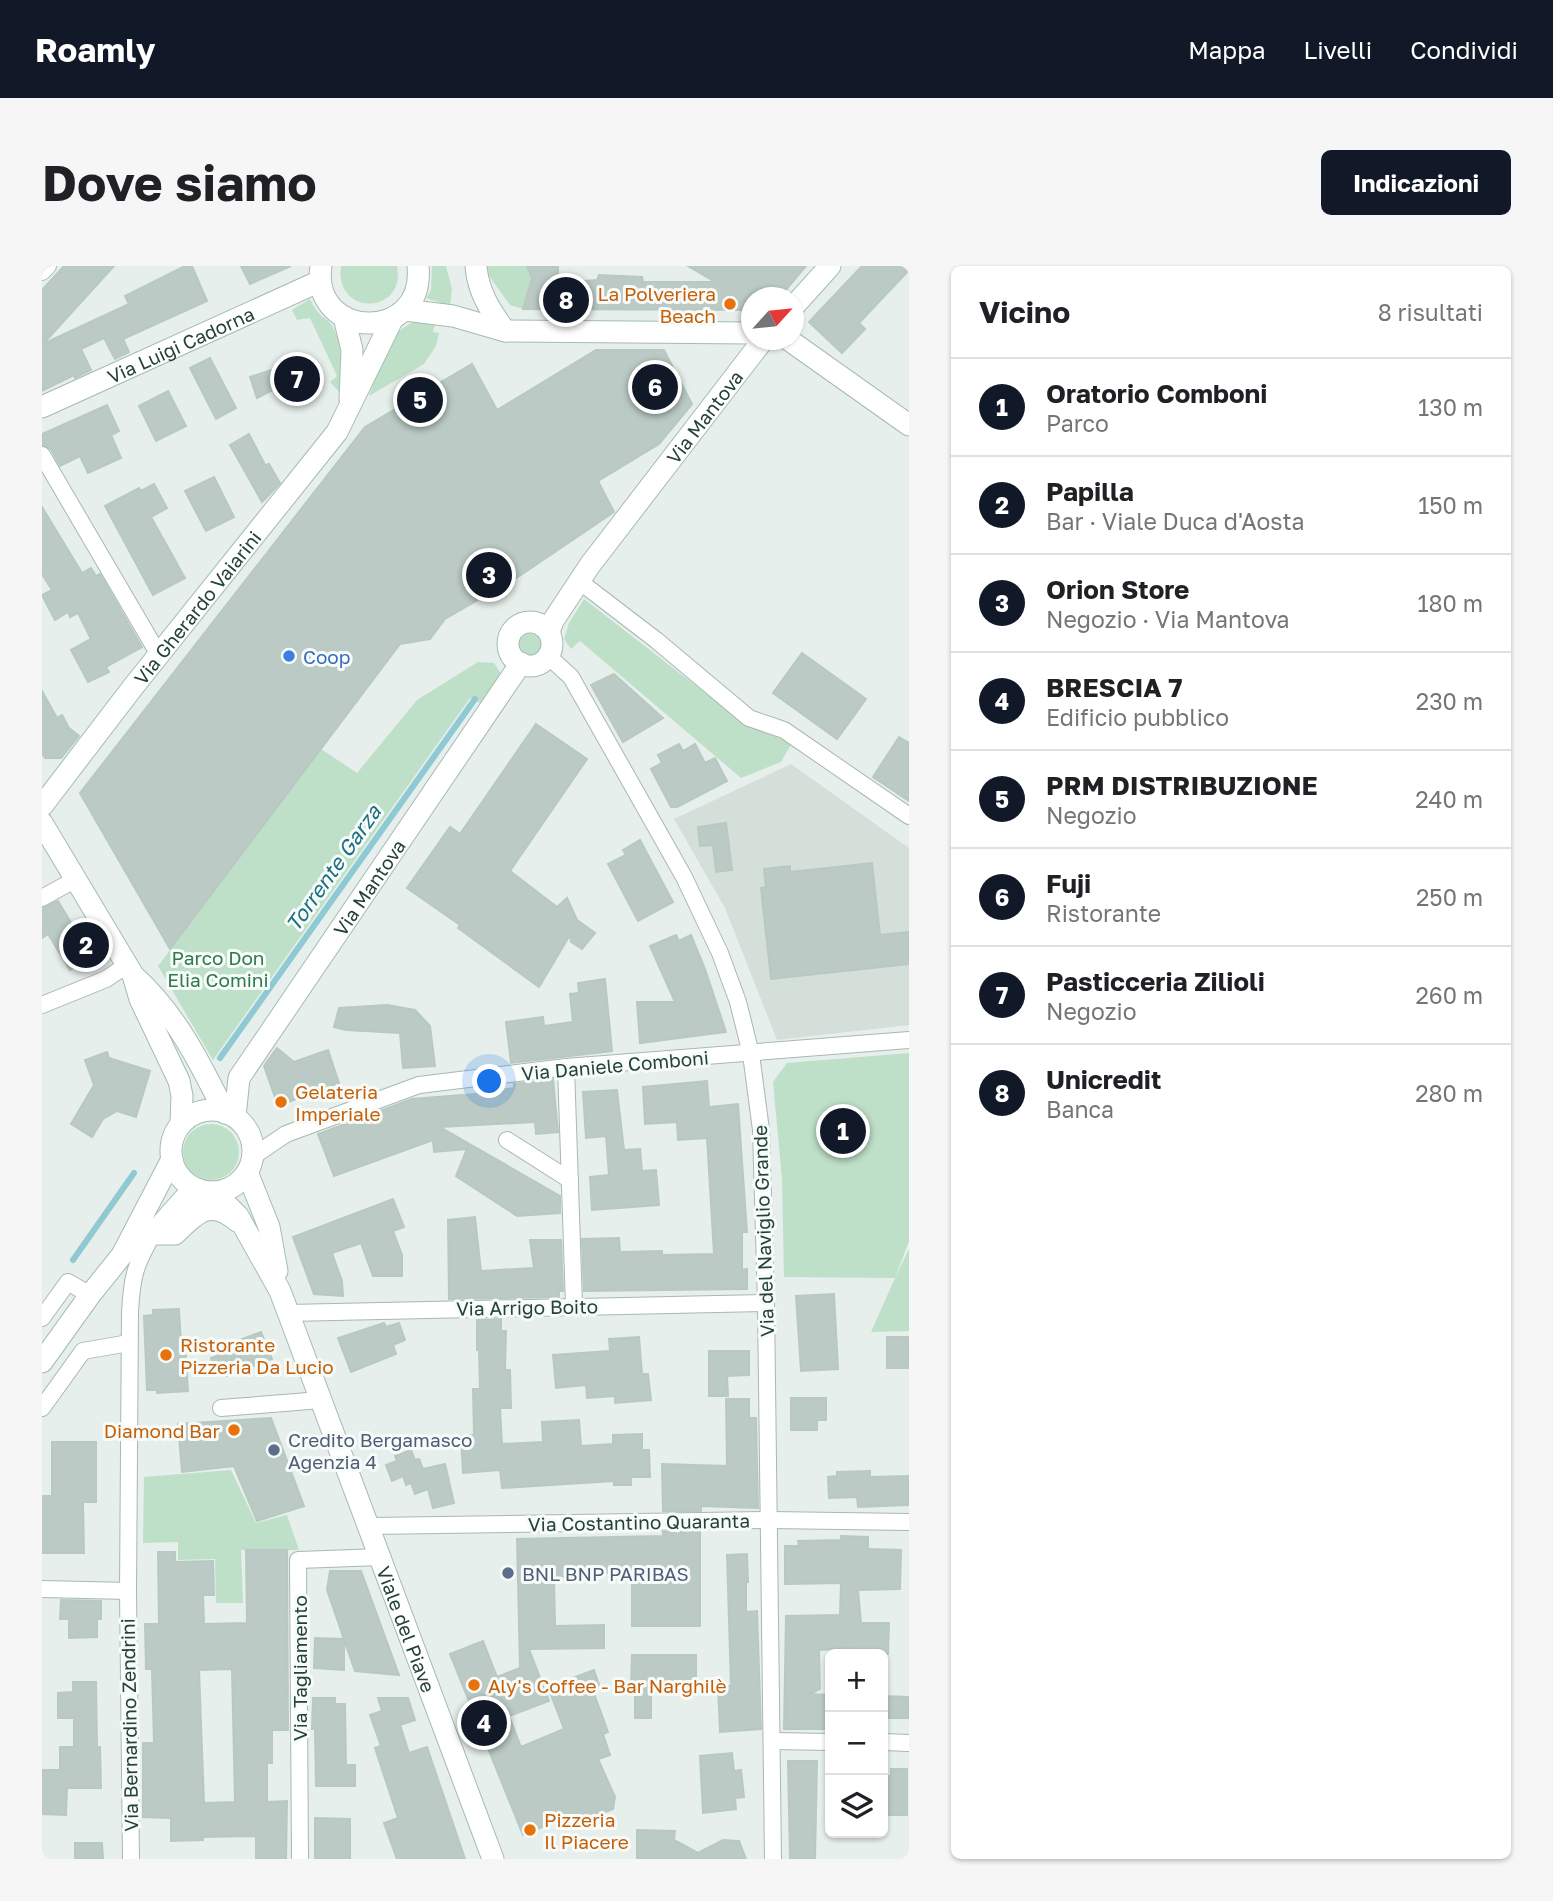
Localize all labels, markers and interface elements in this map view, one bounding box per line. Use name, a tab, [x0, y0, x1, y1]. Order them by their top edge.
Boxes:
text: Roamly	[35, 30, 155, 69]
text: Mappa	[1188, 35, 1265, 64]
text: Livelli	[1303, 35, 1372, 64]
text: Condividi	[1410, 35, 1518, 64]
button: Indicazioni	[1321, 150, 1511, 215]
text: Dove siamo	[42, 153, 317, 212]
pin: 8	[543, 274, 589, 326]
place label: La Polveriera Beach	[597, 282, 716, 327]
north arrow	[741, 287, 804, 350]
text: Vicino	[979, 294, 1070, 330]
marker: La Polveriera Beach	[722, 296, 738, 312]
text: 8 risultati	[1378, 298, 1483, 326]
street label: Via Luigi Cadorna	[103, 301, 257, 387]
pin: 7	[274, 353, 320, 405]
pin: 6	[632, 361, 678, 413]
street label: Via Mantova	[661, 365, 747, 468]
pin: 5	[397, 374, 443, 426]
text: Oratorio Comboni	[1046, 378, 1267, 409]
text: 1	[996, 393, 1008, 421]
text: 130 m	[1418, 393, 1483, 421]
text: Parco	[1046, 409, 1109, 437]
text: Papilla	[1046, 476, 1134, 507]
text: 2	[995, 491, 1009, 519]
text: 150 m	[1418, 491, 1483, 519]
text: Bar · Viale Duca d'Aosta	[1046, 507, 1305, 535]
street label: Via Gherardo Vaiarini	[129, 526, 265, 689]
pin: 3	[466, 549, 512, 601]
text: Orion Store	[1046, 574, 1189, 605]
text: 3	[995, 589, 1009, 617]
text: 180 m	[1417, 589, 1483, 617]
text: Negozio · Via Mantova	[1046, 605, 1290, 633]
place label: Coop	[303, 645, 350, 668]
marker: Coop	[281, 648, 297, 664]
text: BRESCIA 7	[1046, 672, 1182, 703]
text: 4	[995, 687, 1009, 715]
text: 230 m	[1416, 687, 1483, 715]
text: Edificio pubblico	[1046, 703, 1229, 731]
text: PRM DISTRIBUZIONE	[1046, 770, 1318, 801]
text: 5	[995, 785, 1009, 813]
text: 240 m	[1415, 785, 1483, 813]
water label: Torrente Garza	[280, 799, 387, 936]
text: Negozio	[1046, 801, 1136, 829]
street label: Via Mantova	[328, 835, 410, 940]
text: Fuji	[1046, 868, 1091, 899]
text: 6	[995, 883, 1009, 911]
text: 250 m	[1416, 883, 1483, 911]
text: Ristorante	[1046, 899, 1161, 927]
pin: 2	[63, 919, 109, 971]
park label: Parco Don Elia Comini	[167, 946, 269, 991]
text: Pasticceria Zilioli	[1046, 966, 1265, 997]
text: 7	[996, 981, 1008, 1009]
text: 260 m	[1415, 981, 1483, 1009]
text: Negozio	[1046, 997, 1136, 1025]
street label: Via Daniele Comboni	[520, 1045, 710, 1085]
your location	[472, 1064, 506, 1098]
text: Unicredit	[1046, 1064, 1161, 1095]
text: 8	[995, 1079, 1009, 1107]
text: 280 m	[1415, 1079, 1483, 1107]
place label: Gelateria Imperiale	[295, 1080, 381, 1125]
marker: Gelateria Imperiale	[273, 1094, 289, 1110]
text: Banca	[1046, 1095, 1114, 1123]
pin: 1	[820, 1105, 866, 1157]
street label: Via del Naviglio Grande	[748, 1125, 778, 1337]
street label: Via Arrigo Boito	[456, 1294, 598, 1320]
place label: Ristorante Pizzeria Da Lucio	[180, 1333, 334, 1378]
marker: Ristorante Pizzeria Da Lucio	[158, 1347, 174, 1363]
place label: Diamond Bar	[104, 1419, 221, 1442]
marker: Diamond Bar	[226, 1422, 242, 1438]
place label: Credito Bergamasco Agenzia 4	[288, 1428, 472, 1473]
marker: Credito Bergamasco Agenzia 4	[266, 1442, 282, 1458]
street label: Via Costantino Quaranta	[528, 1509, 750, 1535]
place label: BNL BNP PARIBAS	[522, 1562, 689, 1585]
street label: Viale del Piave	[373, 1563, 441, 1695]
marker: BNL BNP PARIBAS	[500, 1565, 516, 1581]
street label: Via Tagliamento	[288, 1595, 311, 1741]
street label: Via Bernardino Zendrini	[116, 1618, 142, 1832]
map controls	[825, 1649, 888, 1838]
button: +	[825, 1649, 888, 1712]
place label: Aly's Coffee - Bar Narghilè	[488, 1674, 727, 1697]
marker: Aly's Coffee - Bar Narghilè	[466, 1677, 482, 1693]
pin: 4	[461, 1697, 507, 1749]
button: −	[825, 1712, 888, 1775]
button: layers	[825, 1775, 888, 1838]
place label: Pizzeria Il Piacere	[544, 1808, 629, 1853]
marker: Pizzeria Il Piacere	[522, 1822, 538, 1838]

